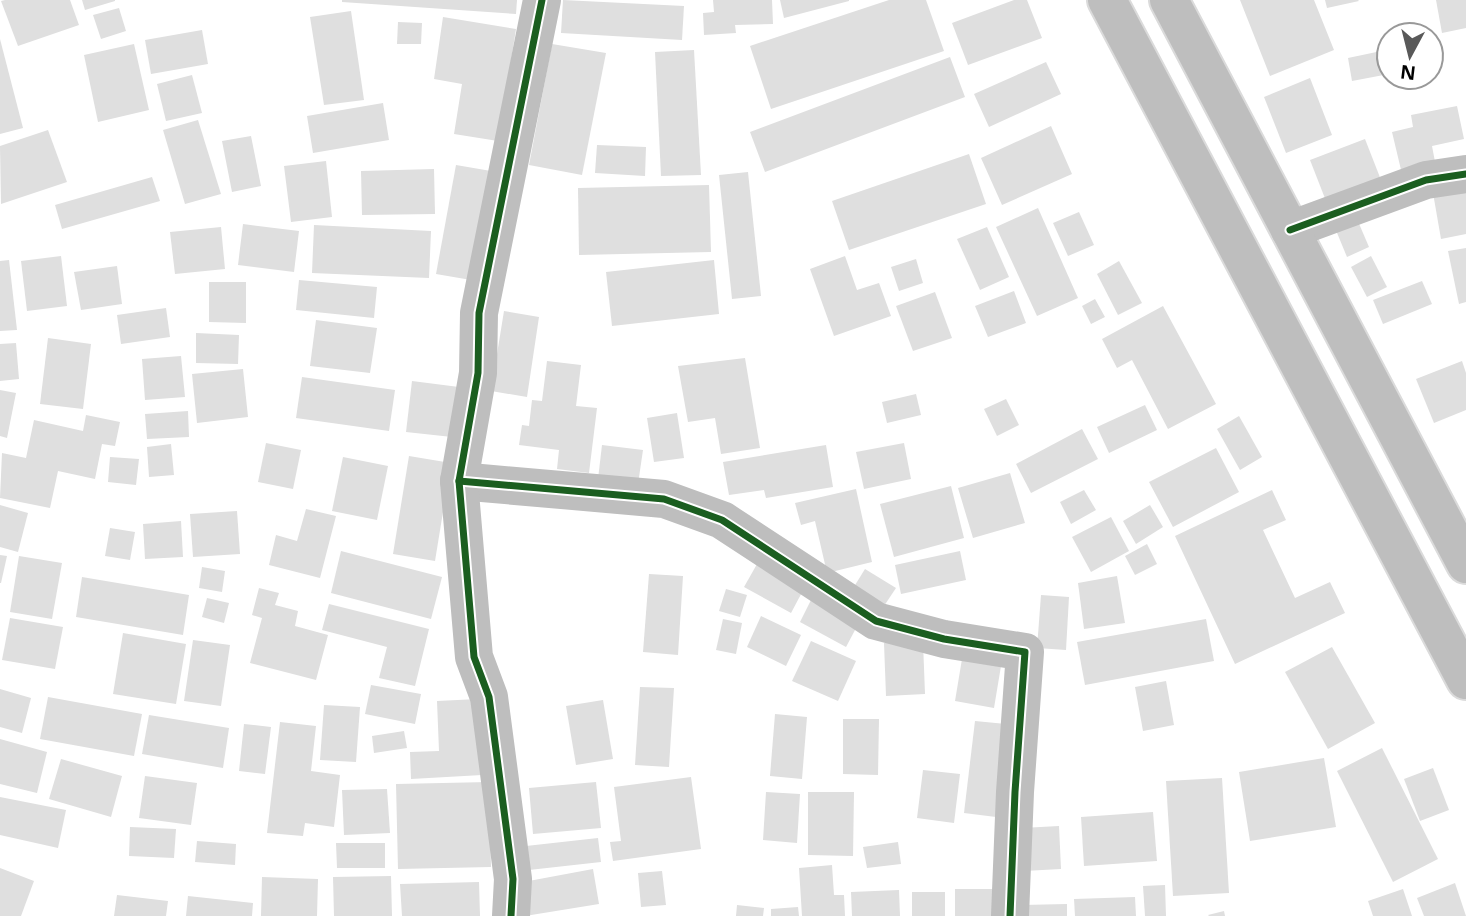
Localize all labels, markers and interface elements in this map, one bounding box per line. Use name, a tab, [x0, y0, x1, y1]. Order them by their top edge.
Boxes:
north arrow	[1375, 21, 1445, 91]
text: N	[1399, 59, 1417, 87]

